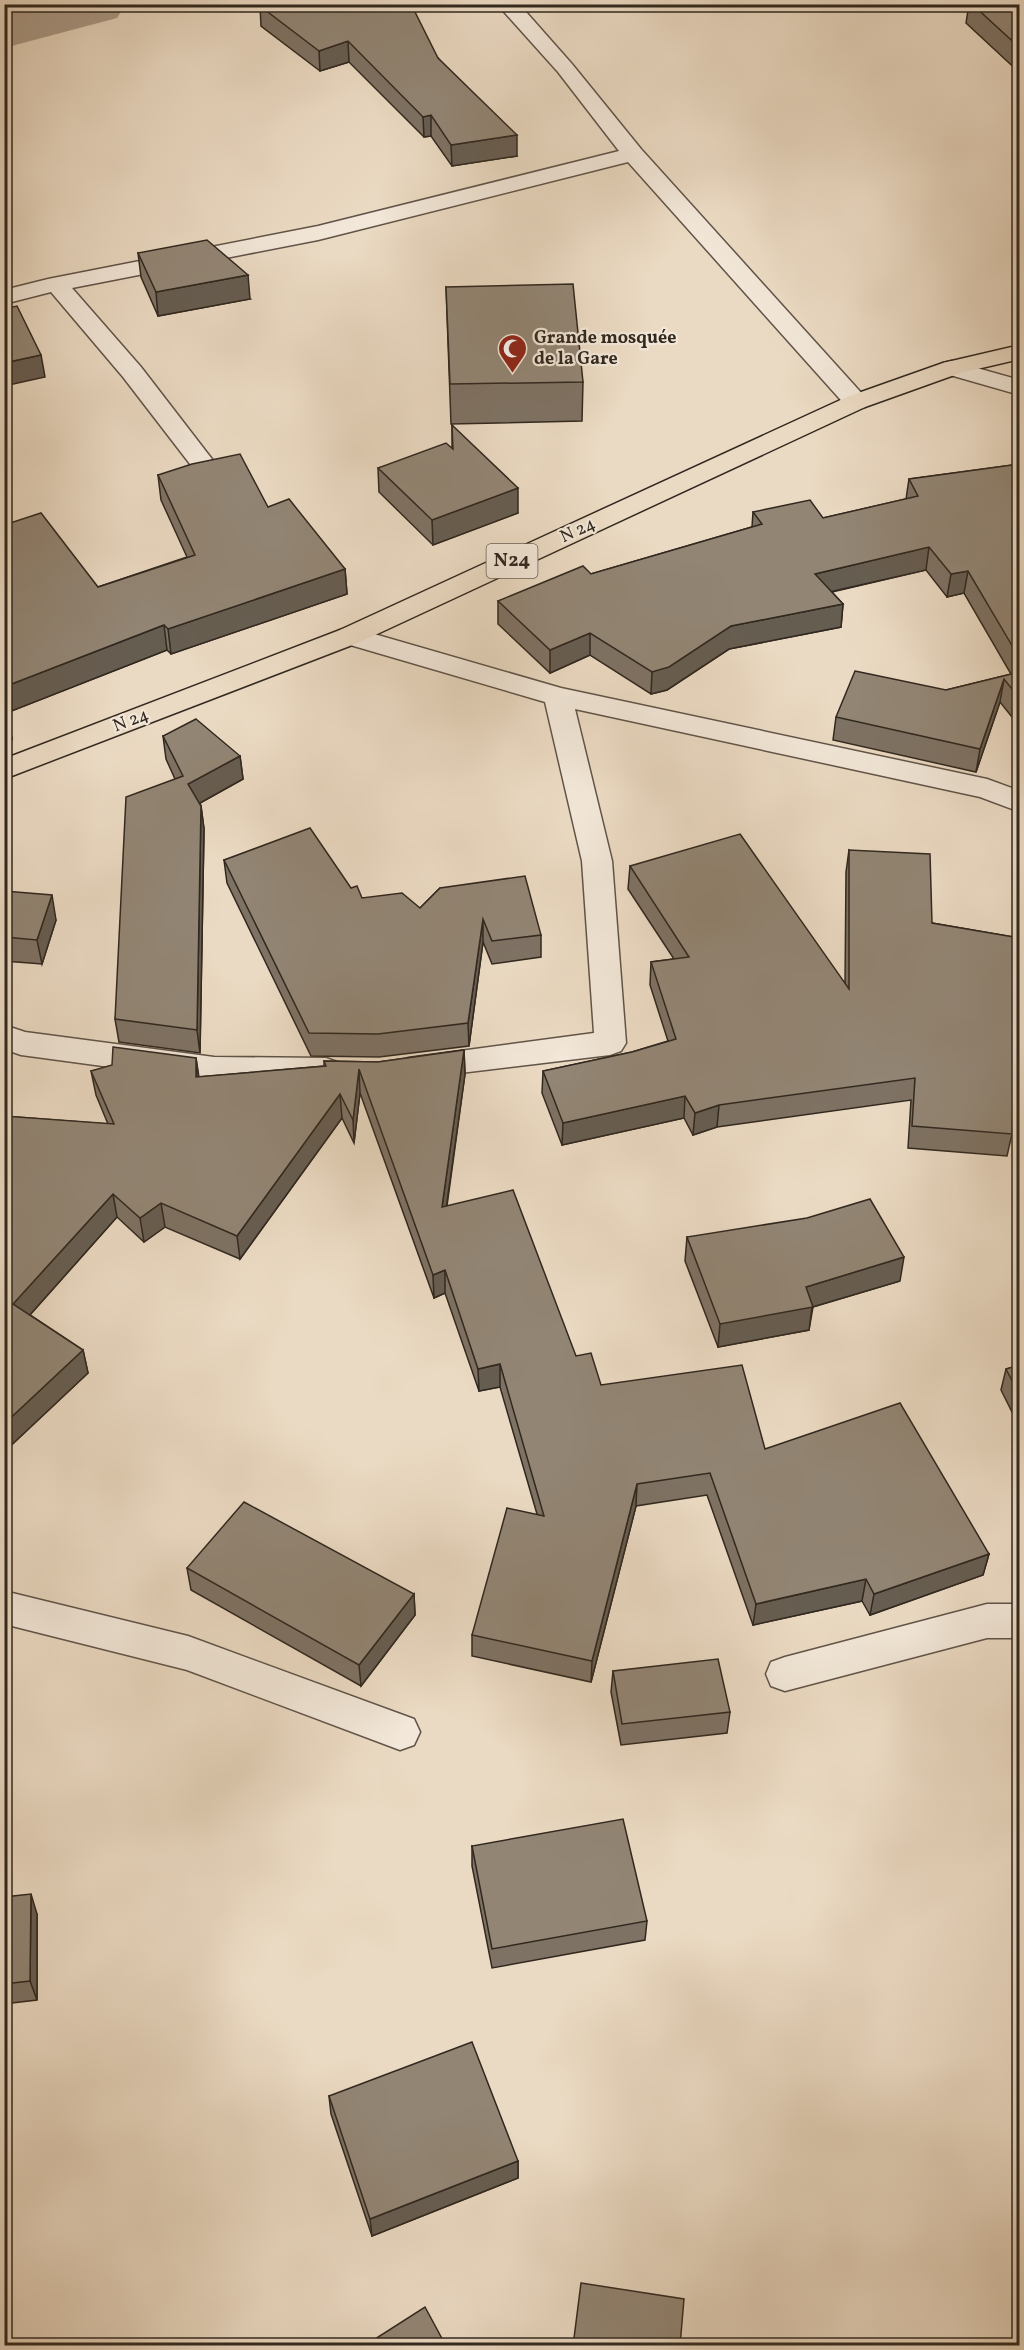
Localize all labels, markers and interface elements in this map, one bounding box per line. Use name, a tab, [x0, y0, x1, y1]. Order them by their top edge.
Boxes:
place label: Grande mosquée de la Gare	[534, 326, 676, 372]
mosque icon: Grande mosquée de la Gare	[497, 332, 529, 374]
street label: N 24	[556, 512, 600, 550]
road number: N24	[486, 544, 538, 578]
street label: N 24	[109, 703, 153, 739]

